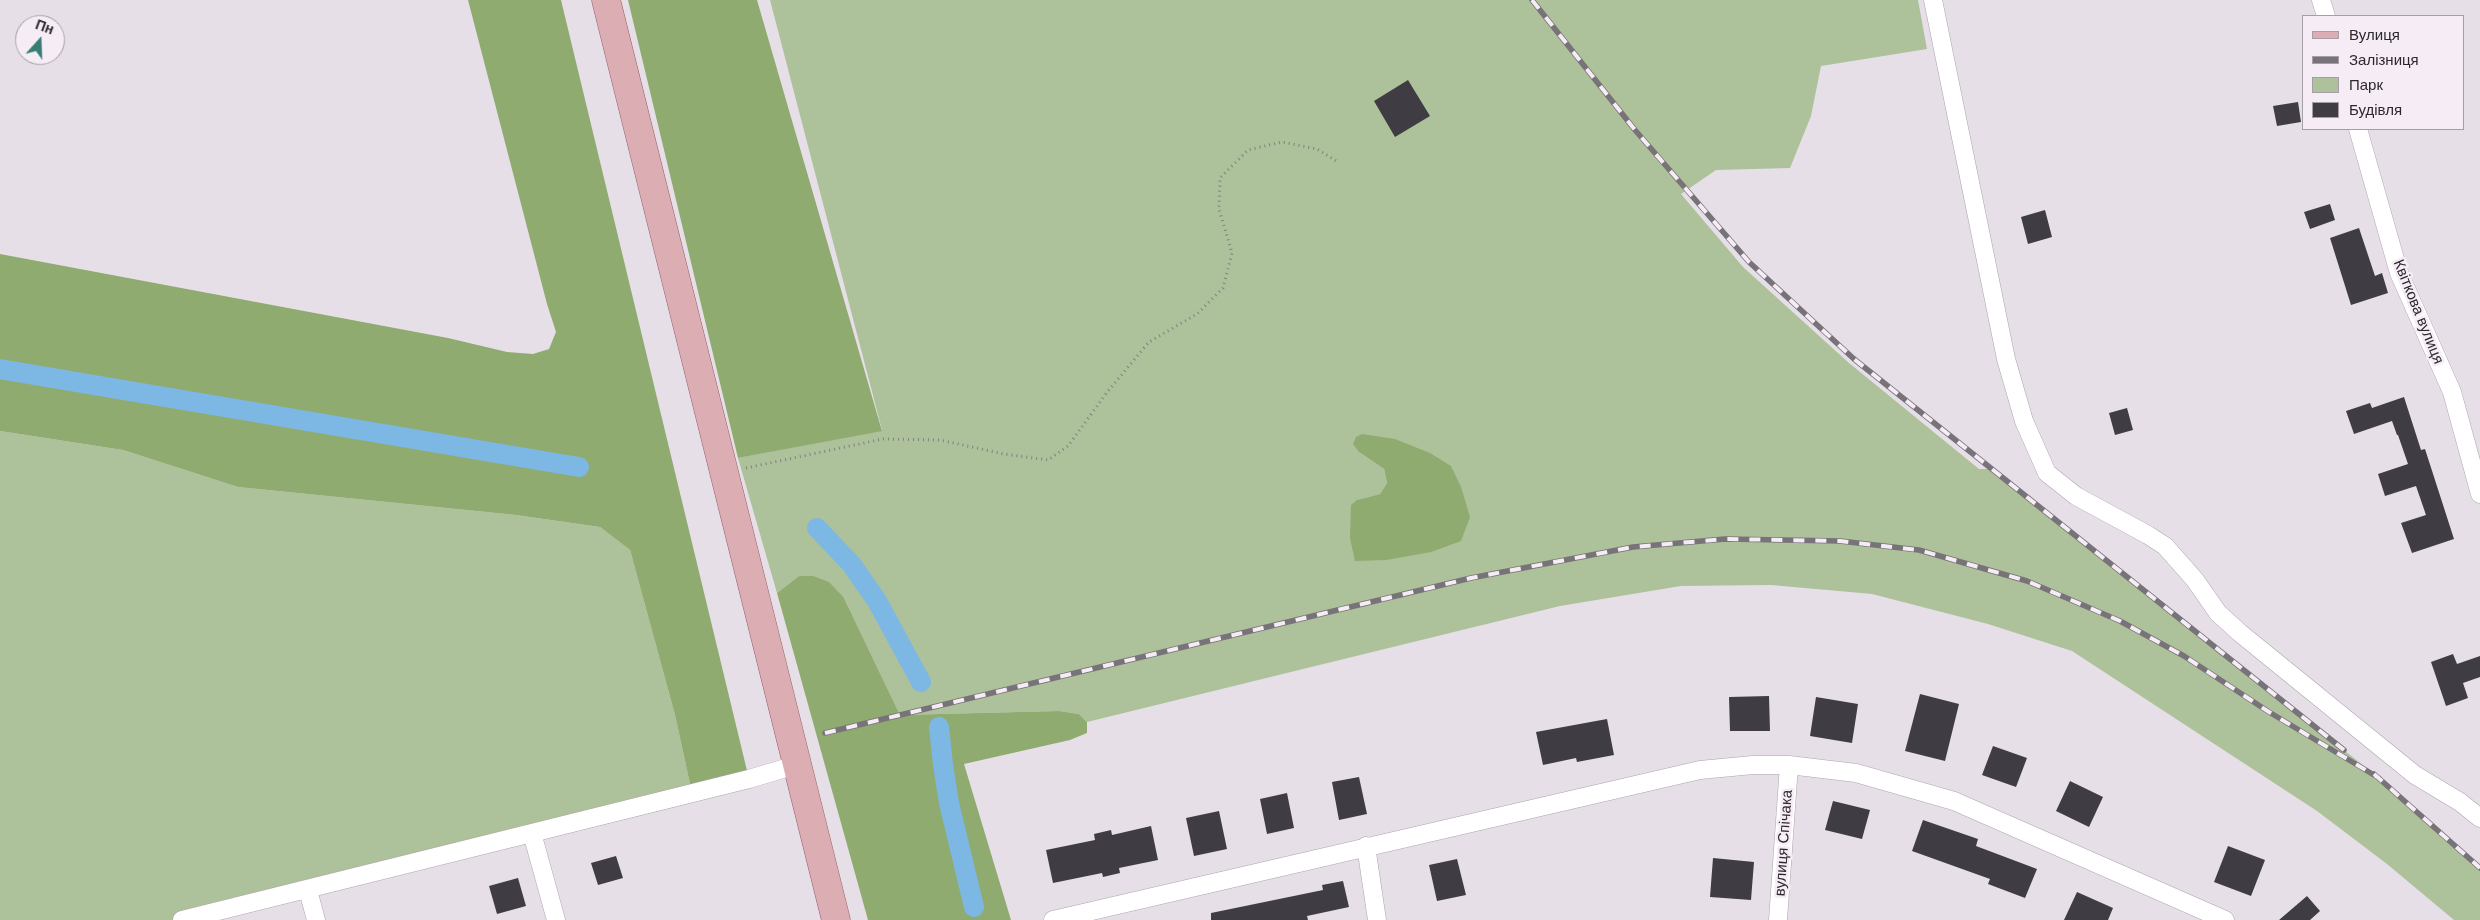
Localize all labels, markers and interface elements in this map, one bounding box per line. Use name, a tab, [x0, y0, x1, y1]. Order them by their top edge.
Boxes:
north arrow	[15, 15, 65, 65]
legend	[2302, 15, 2465, 130]
text: Пн	[33, 16, 56, 38]
text: Вулиця	[2349, 26, 2400, 43]
text: Залізниця	[2349, 51, 2419, 68]
text: Парк	[2349, 76, 2383, 93]
text: Будівля	[2349, 101, 2402, 118]
street label: Квіткова вулиця	[2389, 257, 2447, 367]
street label: вулиця Спічака	[1771, 789, 1797, 897]

